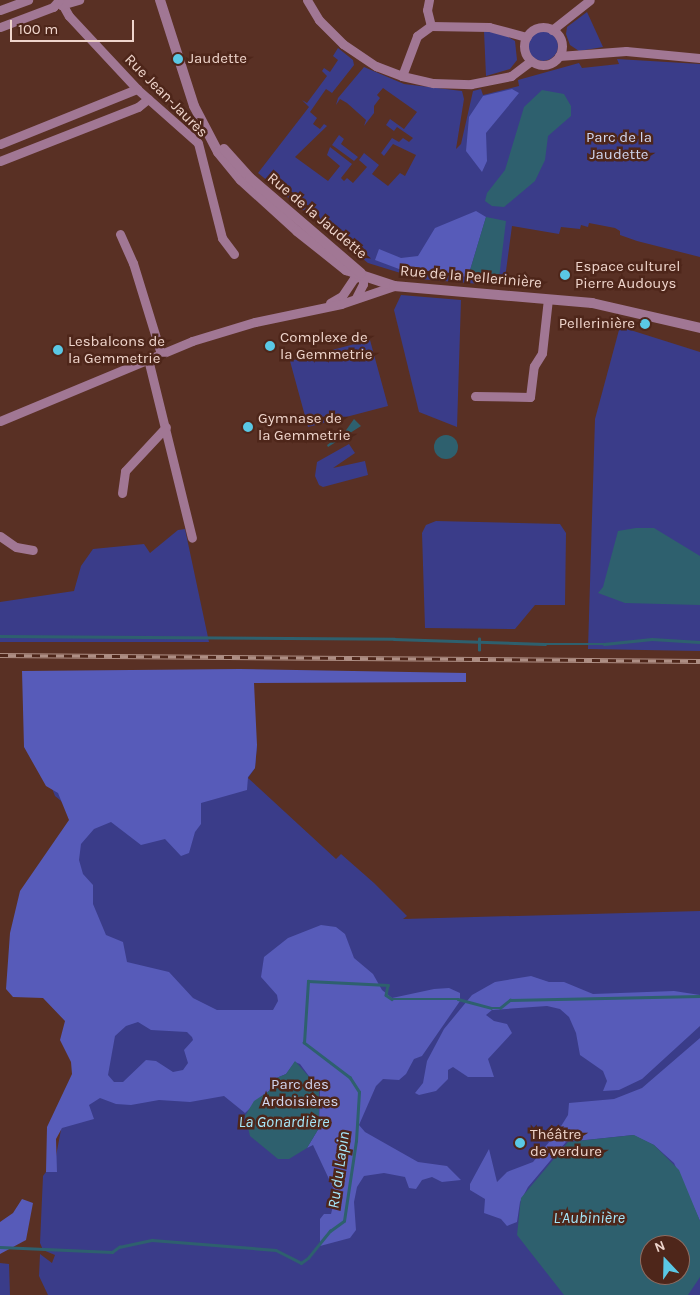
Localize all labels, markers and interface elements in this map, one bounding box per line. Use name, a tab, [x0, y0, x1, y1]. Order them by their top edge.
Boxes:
scale bar	[12, 10, 136, 42]
text: 100 m	[18, 20, 58, 38]
place label: Jaudette	[188, 50, 247, 68]
street label: Rue Jean-Jaurès	[121, 51, 211, 141]
marker: Jaudette	[172, 53, 184, 65]
park label: Parc de la Jaudette	[586, 128, 652, 163]
street label: Rue de la Jaudette	[263, 169, 371, 263]
place label: Espace culturel Pierre Audouys	[575, 257, 680, 292]
street label: Rue de la Pellerinière	[399, 262, 543, 292]
marker: Espace culturel Pierre Audouys	[559, 269, 571, 281]
place label: Pellerinière	[559, 315, 635, 333]
marker: Pellerinière	[639, 318, 651, 330]
place label: Complexe de la Gemmetrie	[280, 328, 372, 363]
place label: Lesbalcons de la Gemmetrie	[68, 332, 165, 367]
marker: Complexe de la Gemmetrie	[264, 340, 276, 352]
marker: Lesbalcons de la Gemmetrie	[52, 344, 64, 356]
place label: Gymnase de la Gemmetrie	[258, 409, 350, 444]
marker: Gymnase de la Gemmetrie	[242, 421, 254, 433]
park label: Parc des Ardoisières	[262, 1075, 338, 1110]
water label: La Gonardière	[239, 1112, 329, 1132]
place label: Théâtre de verdure	[530, 1125, 602, 1160]
water label: Ru du Lapin	[324, 1130, 354, 1210]
marker: Théâtre de verdure	[514, 1137, 526, 1149]
water label: L'Aubinière	[553, 1208, 625, 1228]
north arrow	[640, 1235, 690, 1285]
text: N	[652, 1237, 668, 1256]

